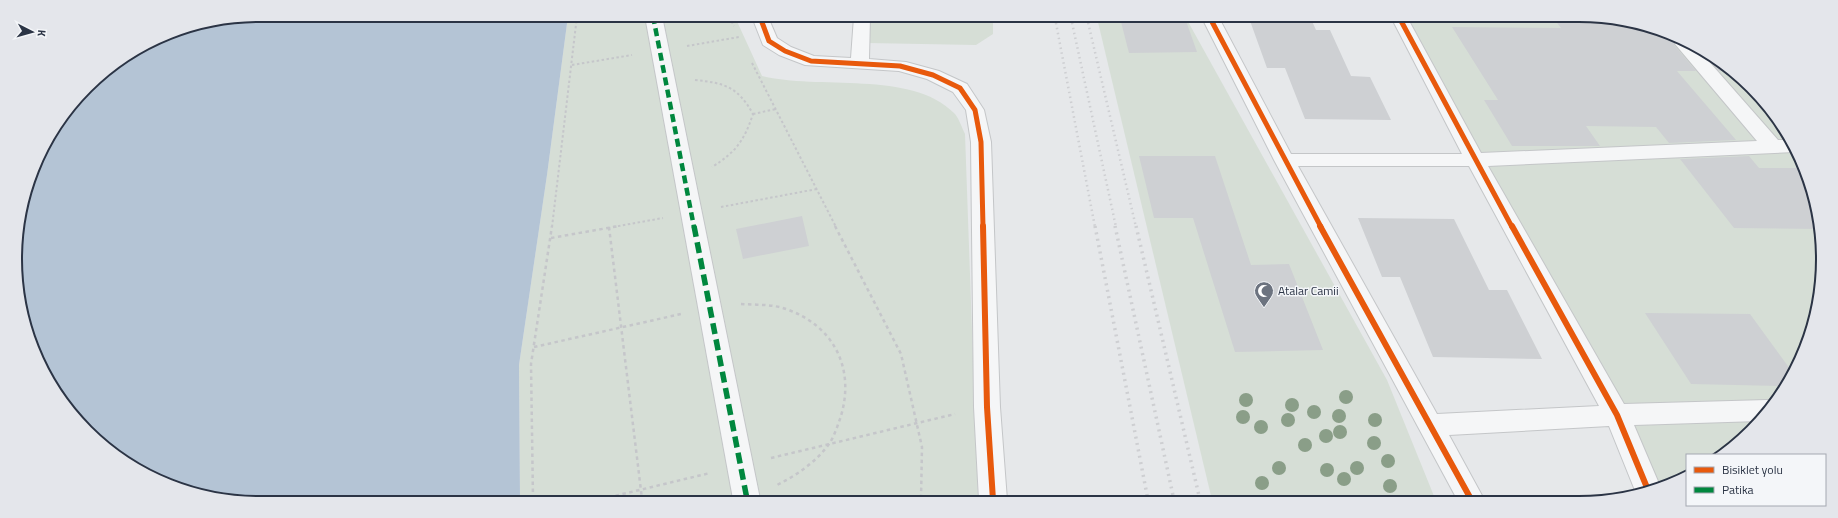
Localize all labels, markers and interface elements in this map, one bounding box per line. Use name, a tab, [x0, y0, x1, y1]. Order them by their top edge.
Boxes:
north arrow	[12, 12, 52, 52]
text: K	[34, 29, 50, 38]
mosque icon: Atalar Camii	[1253, 280, 1275, 308]
place label: Atalar Camii	[1278, 281, 1339, 300]
legend	[1686, 454, 1826, 506]
text: Bisiklet yolu	[1722, 460, 1783, 479]
text: Patika	[1722, 480, 1754, 499]

